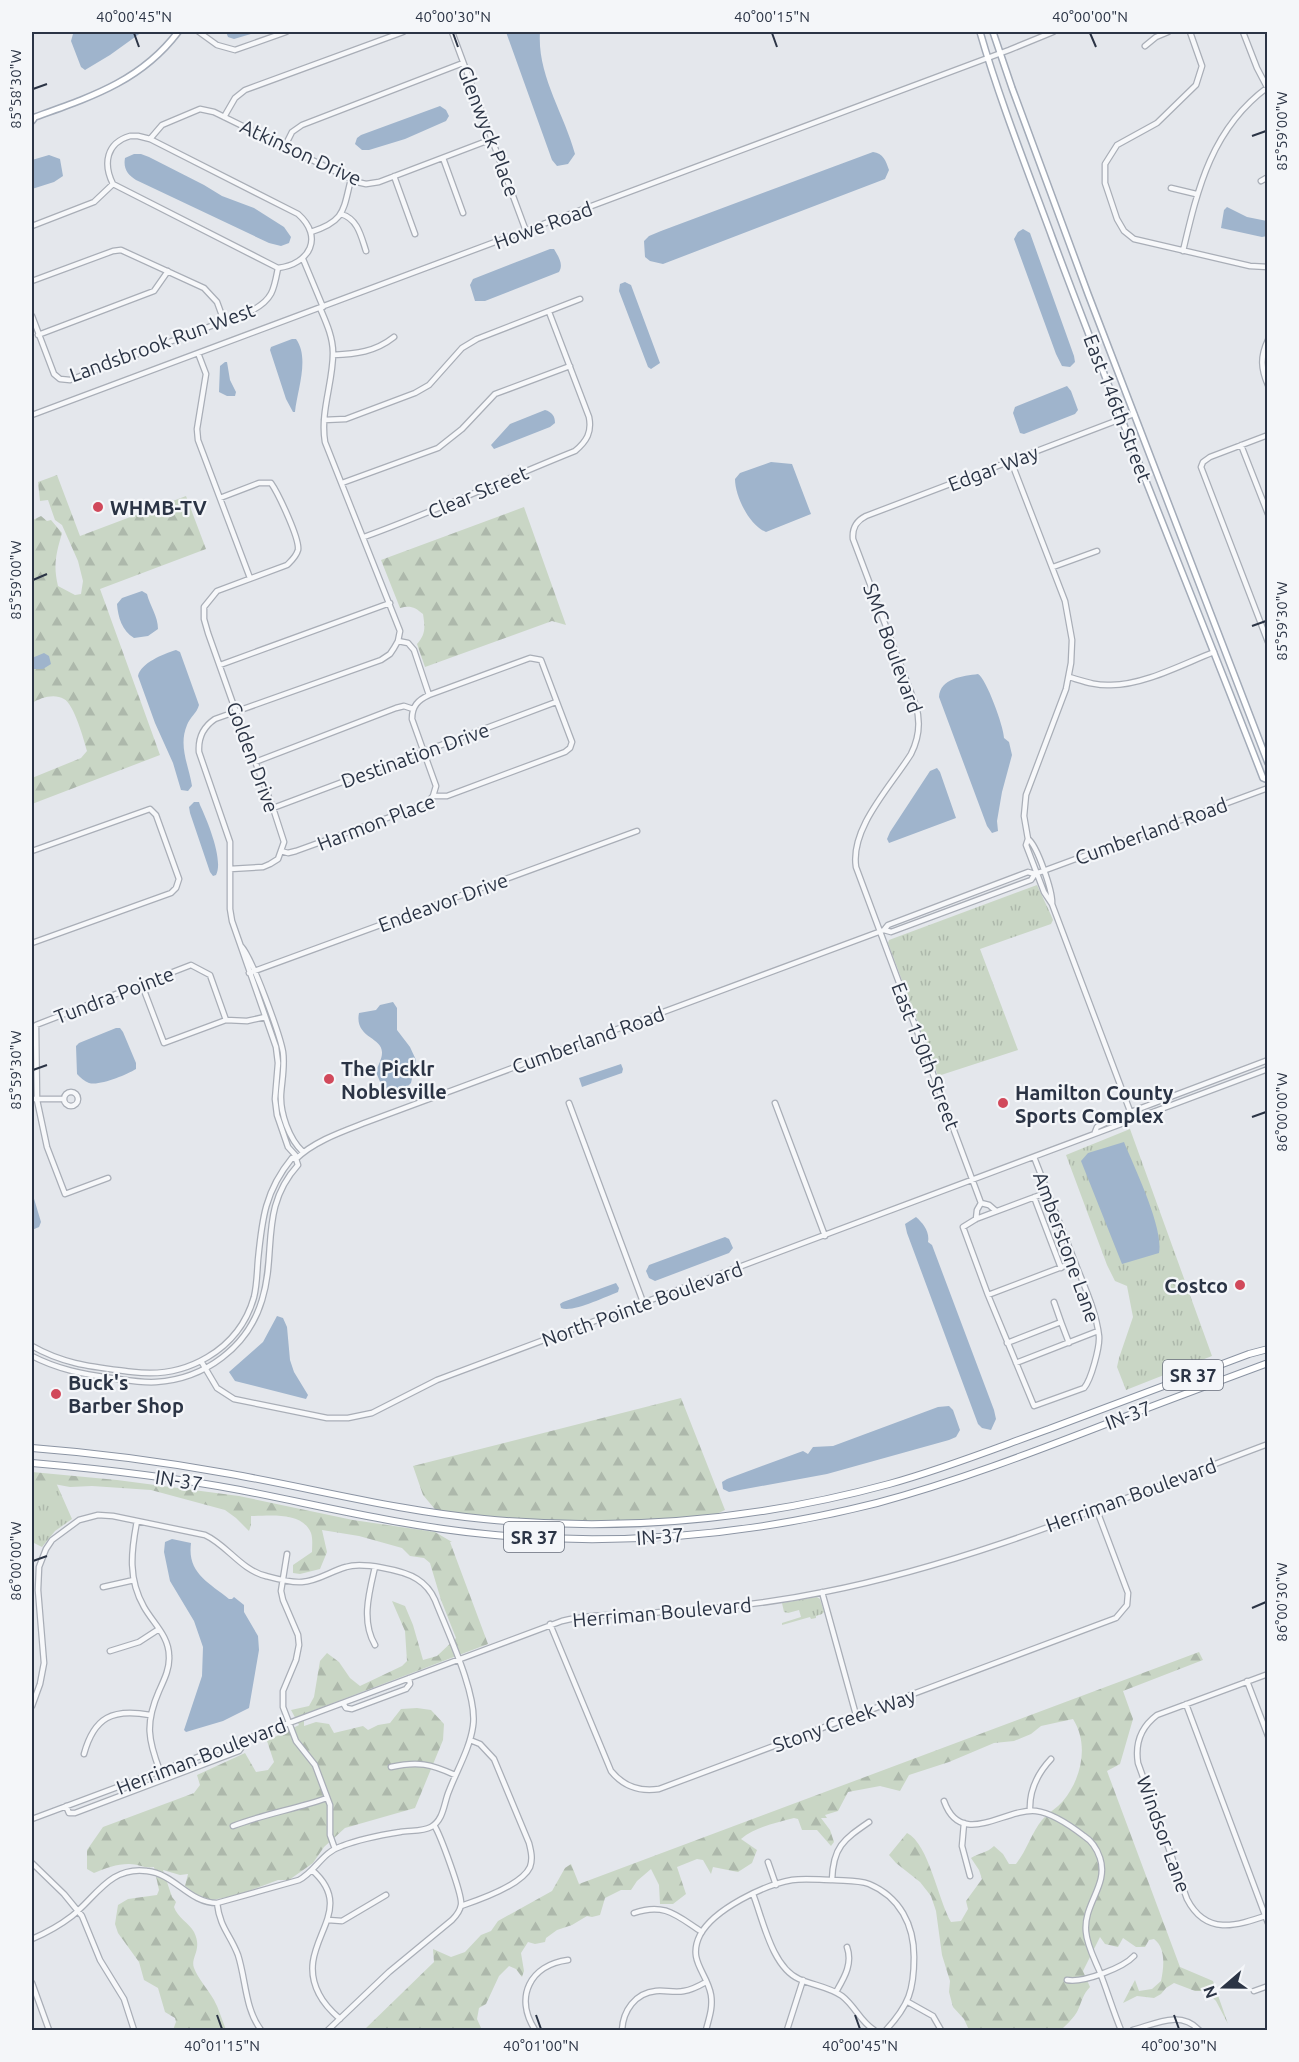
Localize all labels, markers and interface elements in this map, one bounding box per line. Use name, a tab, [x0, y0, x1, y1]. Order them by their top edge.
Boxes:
text: 40°00'45"N	[96, 8, 172, 25]
text: 40°00'30"N	[415, 8, 491, 25]
text: 40°00'15"N	[734, 8, 810, 25]
text: 40°00'00"N	[1052, 8, 1128, 25]
text: 85°58'30"W	[7, 49, 24, 129]
street label: Glenwyck Place	[454, 62, 524, 200]
text: 85°59'00"W	[1273, 91, 1290, 171]
street label: Atkinson Drive	[237, 114, 365, 190]
street label: Howe Road	[491, 197, 595, 253]
street label: Landsbrook Run West	[66, 298, 258, 386]
street label: East 146th Street	[1079, 331, 1157, 485]
street label: Edgar Way	[945, 440, 1042, 496]
street label: Clear Street	[424, 460, 532, 523]
place label: WHMB-TV	[110, 496, 207, 519]
marker: WHMB-TV	[91, 500, 105, 514]
text: 85°59'00"W	[7, 540, 24, 620]
street label: SMC Boulevard	[859, 580, 927, 716]
text: 85°59'30"W	[1273, 581, 1290, 661]
street label: Golden Drive	[222, 698, 284, 816]
street label: Destination Drive	[338, 718, 492, 792]
street label: Harmon Place	[314, 789, 438, 855]
street label: Cumberland Road	[1072, 793, 1230, 869]
street label: Endeavor Drive	[375, 868, 511, 936]
street label: Tundra Pointe	[51, 962, 177, 1028]
street label: East 150th Street	[887, 979, 965, 1133]
street label: Cumberland Road	[509, 1002, 667, 1078]
text: 85°59'30"W	[7, 1030, 24, 1110]
place label: The Picklr Noblesville	[341, 1057, 447, 1103]
marker: The Picklr Noblesville	[322, 1072, 336, 1086]
text: 86°00'00"W	[1273, 1072, 1290, 1152]
place label: Hamilton County Sports Complex	[1015, 1081, 1174, 1127]
marker: Hamilton County Sports Complex	[996, 1096, 1010, 1110]
street label: Amberstone Lane	[1029, 1168, 1105, 1326]
street label: North Pointe Boulevard	[538, 1257, 746, 1351]
place label: Costco	[1164, 1274, 1228, 1297]
marker: Costco	[1233, 1278, 1247, 1292]
road number: SR 37	[1163, 1360, 1223, 1390]
place label: Buck's Barber Shop	[68, 1371, 184, 1417]
marker: Buck's Barber Shop	[49, 1387, 63, 1401]
street label: IN-37	[1102, 1396, 1154, 1434]
street label: Herriman Boulevard	[1043, 1453, 1219, 1537]
street label: IN-37	[154, 1465, 204, 1495]
text: 86°00'00"W	[7, 1521, 24, 1601]
road number: SR 37	[504, 1522, 564, 1552]
street label: IN-37	[635, 1523, 685, 1549]
text: 86°00'30"W	[1273, 1562, 1290, 1642]
street label: Herriman Boulevard	[571, 1593, 753, 1631]
street label: Stony Creek Way	[770, 1683, 919, 1756]
street label: Herriman Boulevard	[113, 1713, 289, 1799]
street label: Windsor Lane	[1132, 1773, 1196, 1895]
north arrow	[1194, 1957, 1254, 2017]
text: N	[1199, 1983, 1220, 2001]
text: 40°01'15"N	[184, 2037, 260, 2054]
text: 40°01'00"N	[503, 2037, 579, 2054]
text: 40°00'45"N	[822, 2037, 898, 2054]
text: 40°00'30"N	[1141, 2037, 1217, 2054]

